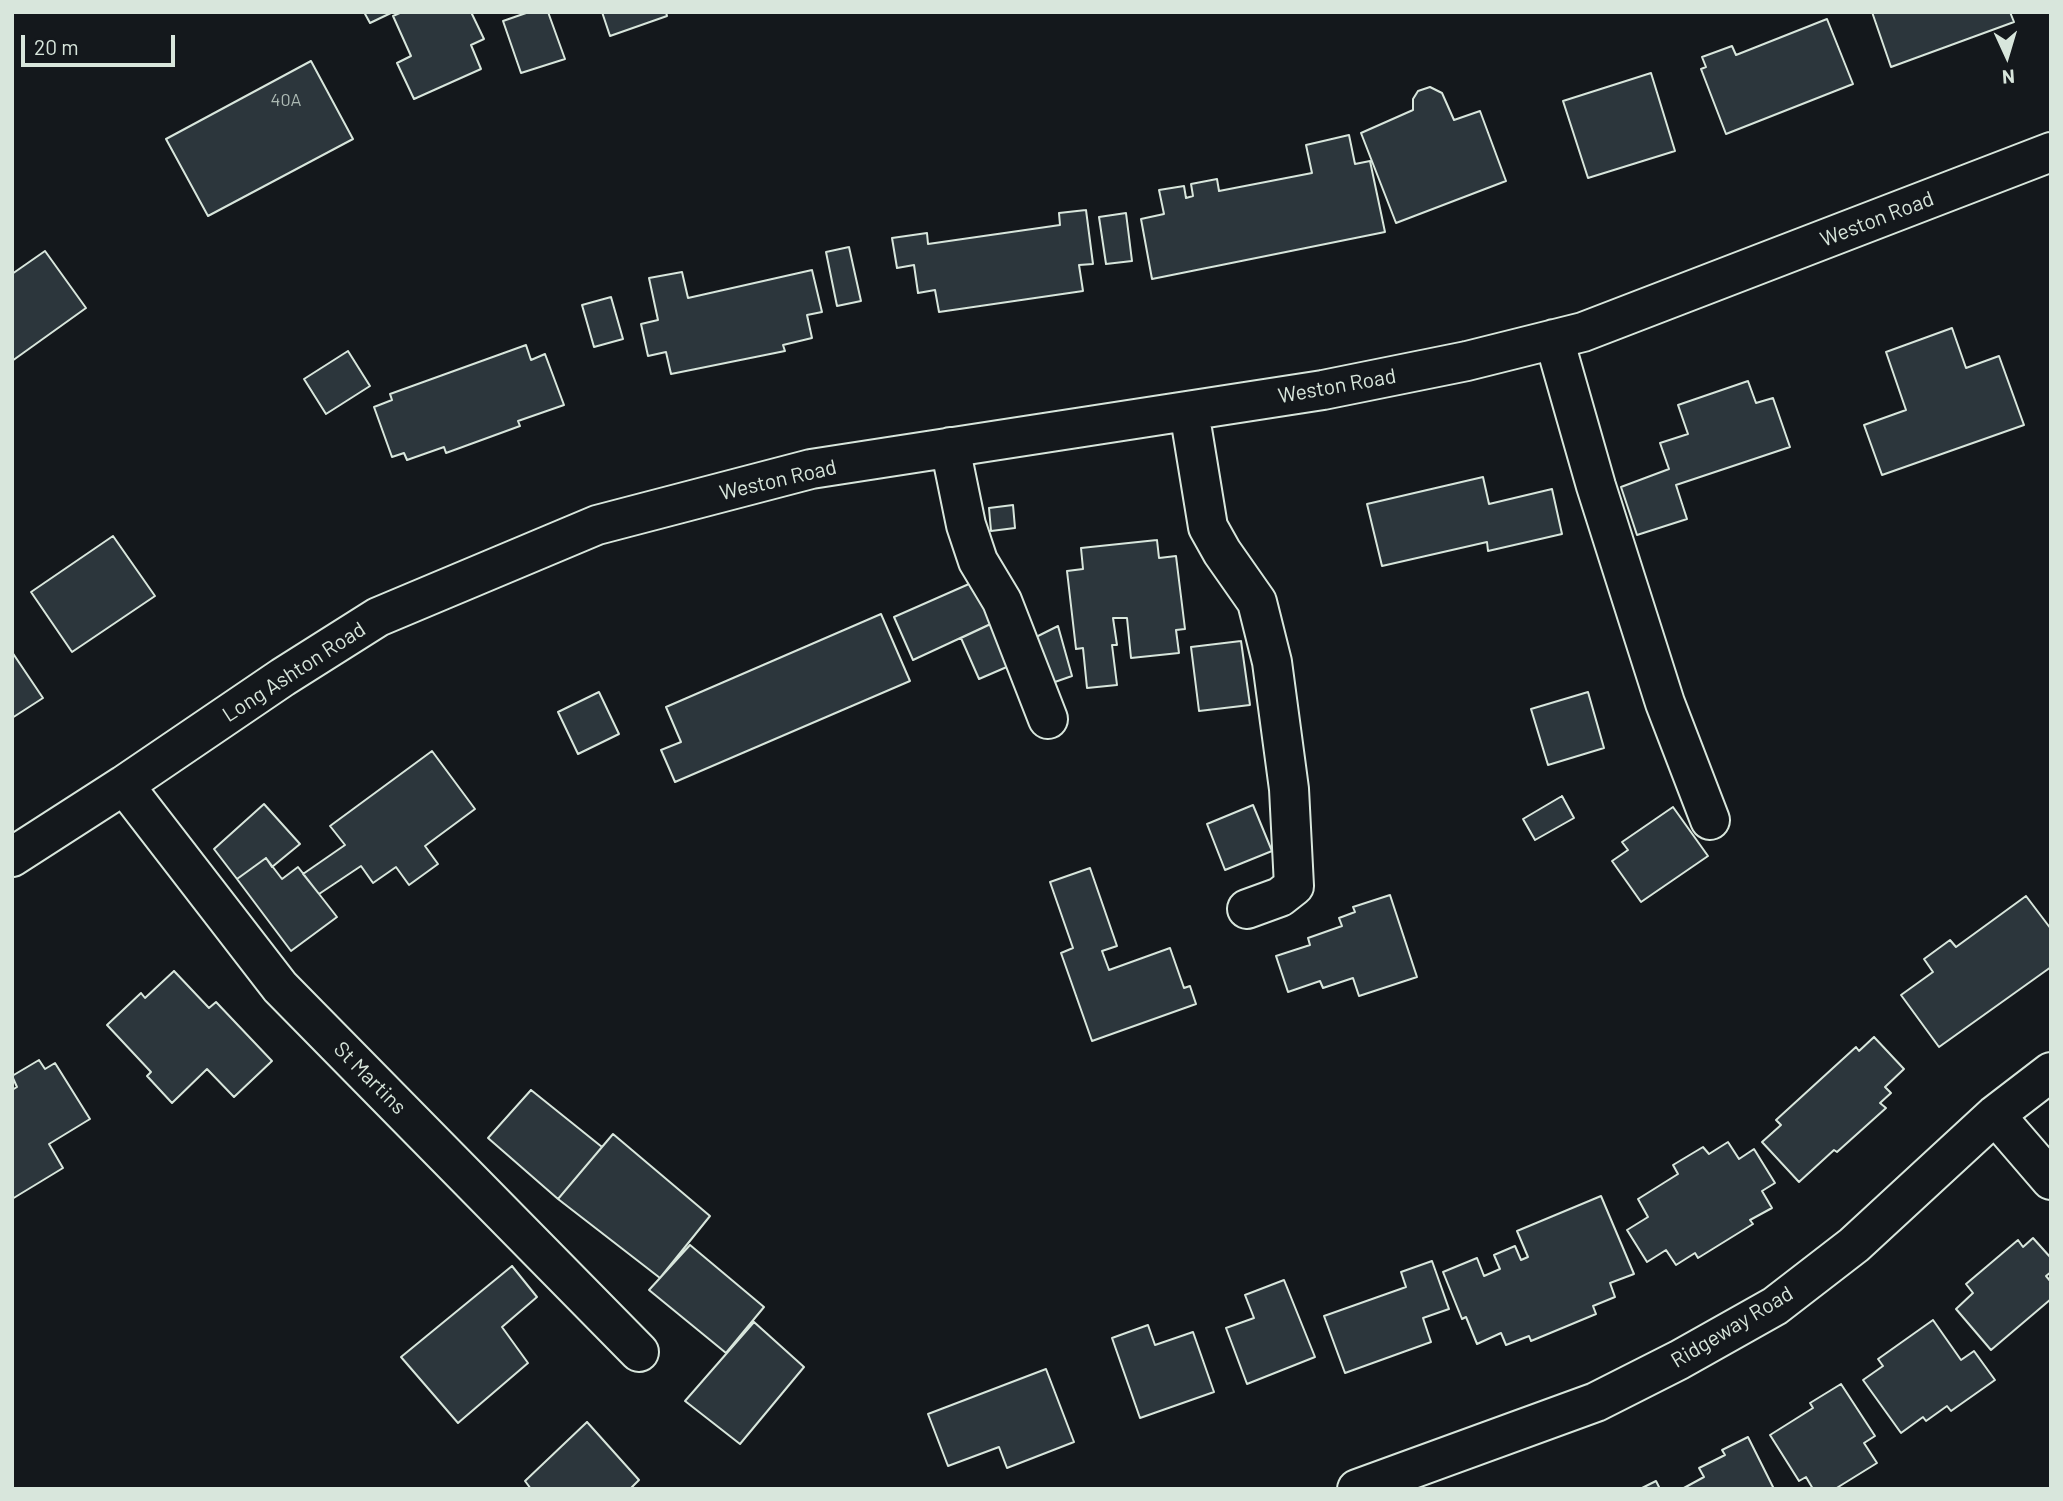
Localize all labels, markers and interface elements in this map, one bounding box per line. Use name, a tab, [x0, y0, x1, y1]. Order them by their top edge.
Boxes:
scale bar	[24, 21, 178, 65]
north arrow	[1972, 21, 2042, 91]
text: 20 m	[34, 34, 79, 59]
text: N	[2001, 66, 2016, 89]
house number: 40A	[270, 89, 302, 111]
street label: Weston Road	[1817, 186, 1937, 252]
street label: Weston Road	[1276, 363, 1398, 409]
street label: Weston Road	[717, 454, 839, 506]
street label: Long Ashton Road	[218, 616, 370, 728]
street label: St Martins	[328, 1036, 412, 1120]
street label: Ridgeway Road	[1667, 1281, 1797, 1373]

